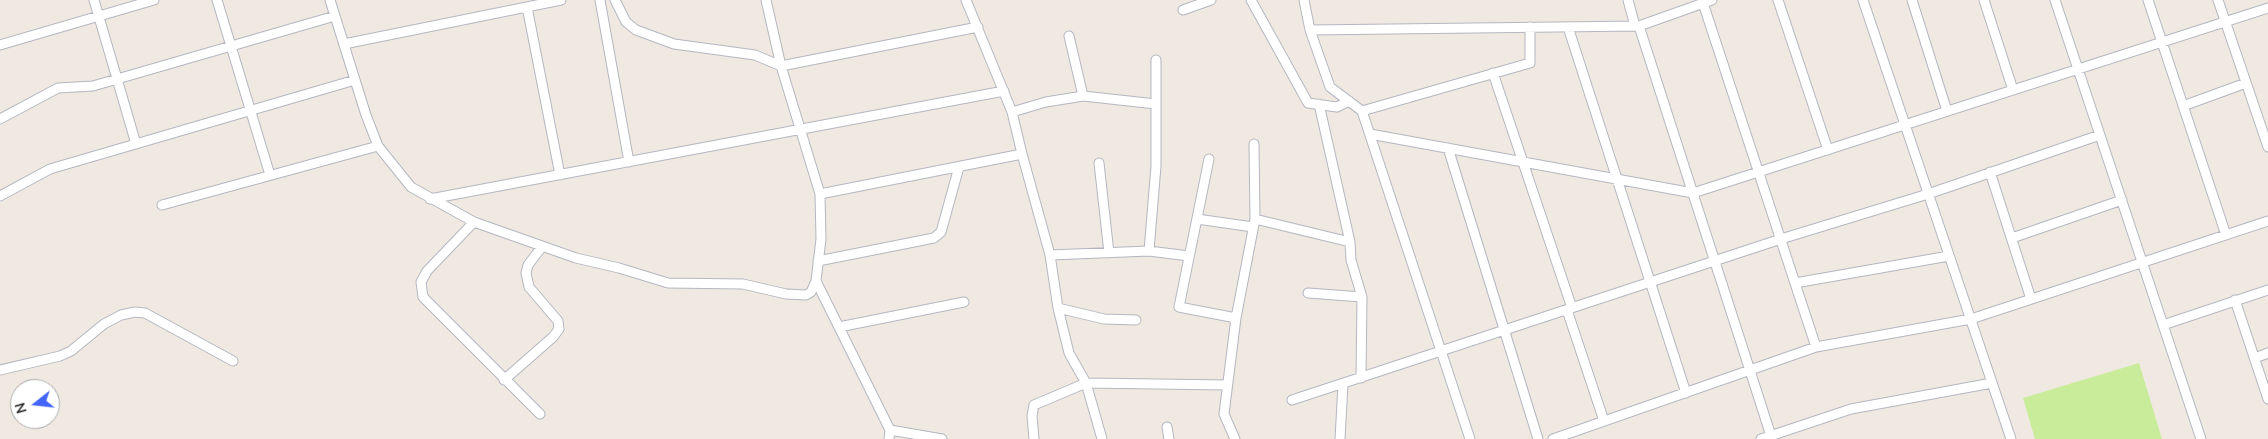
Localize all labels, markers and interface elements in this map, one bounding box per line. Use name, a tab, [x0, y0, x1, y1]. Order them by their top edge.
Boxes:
north arrow	[10, 379, 60, 429]
text: N	[10, 400, 32, 416]

